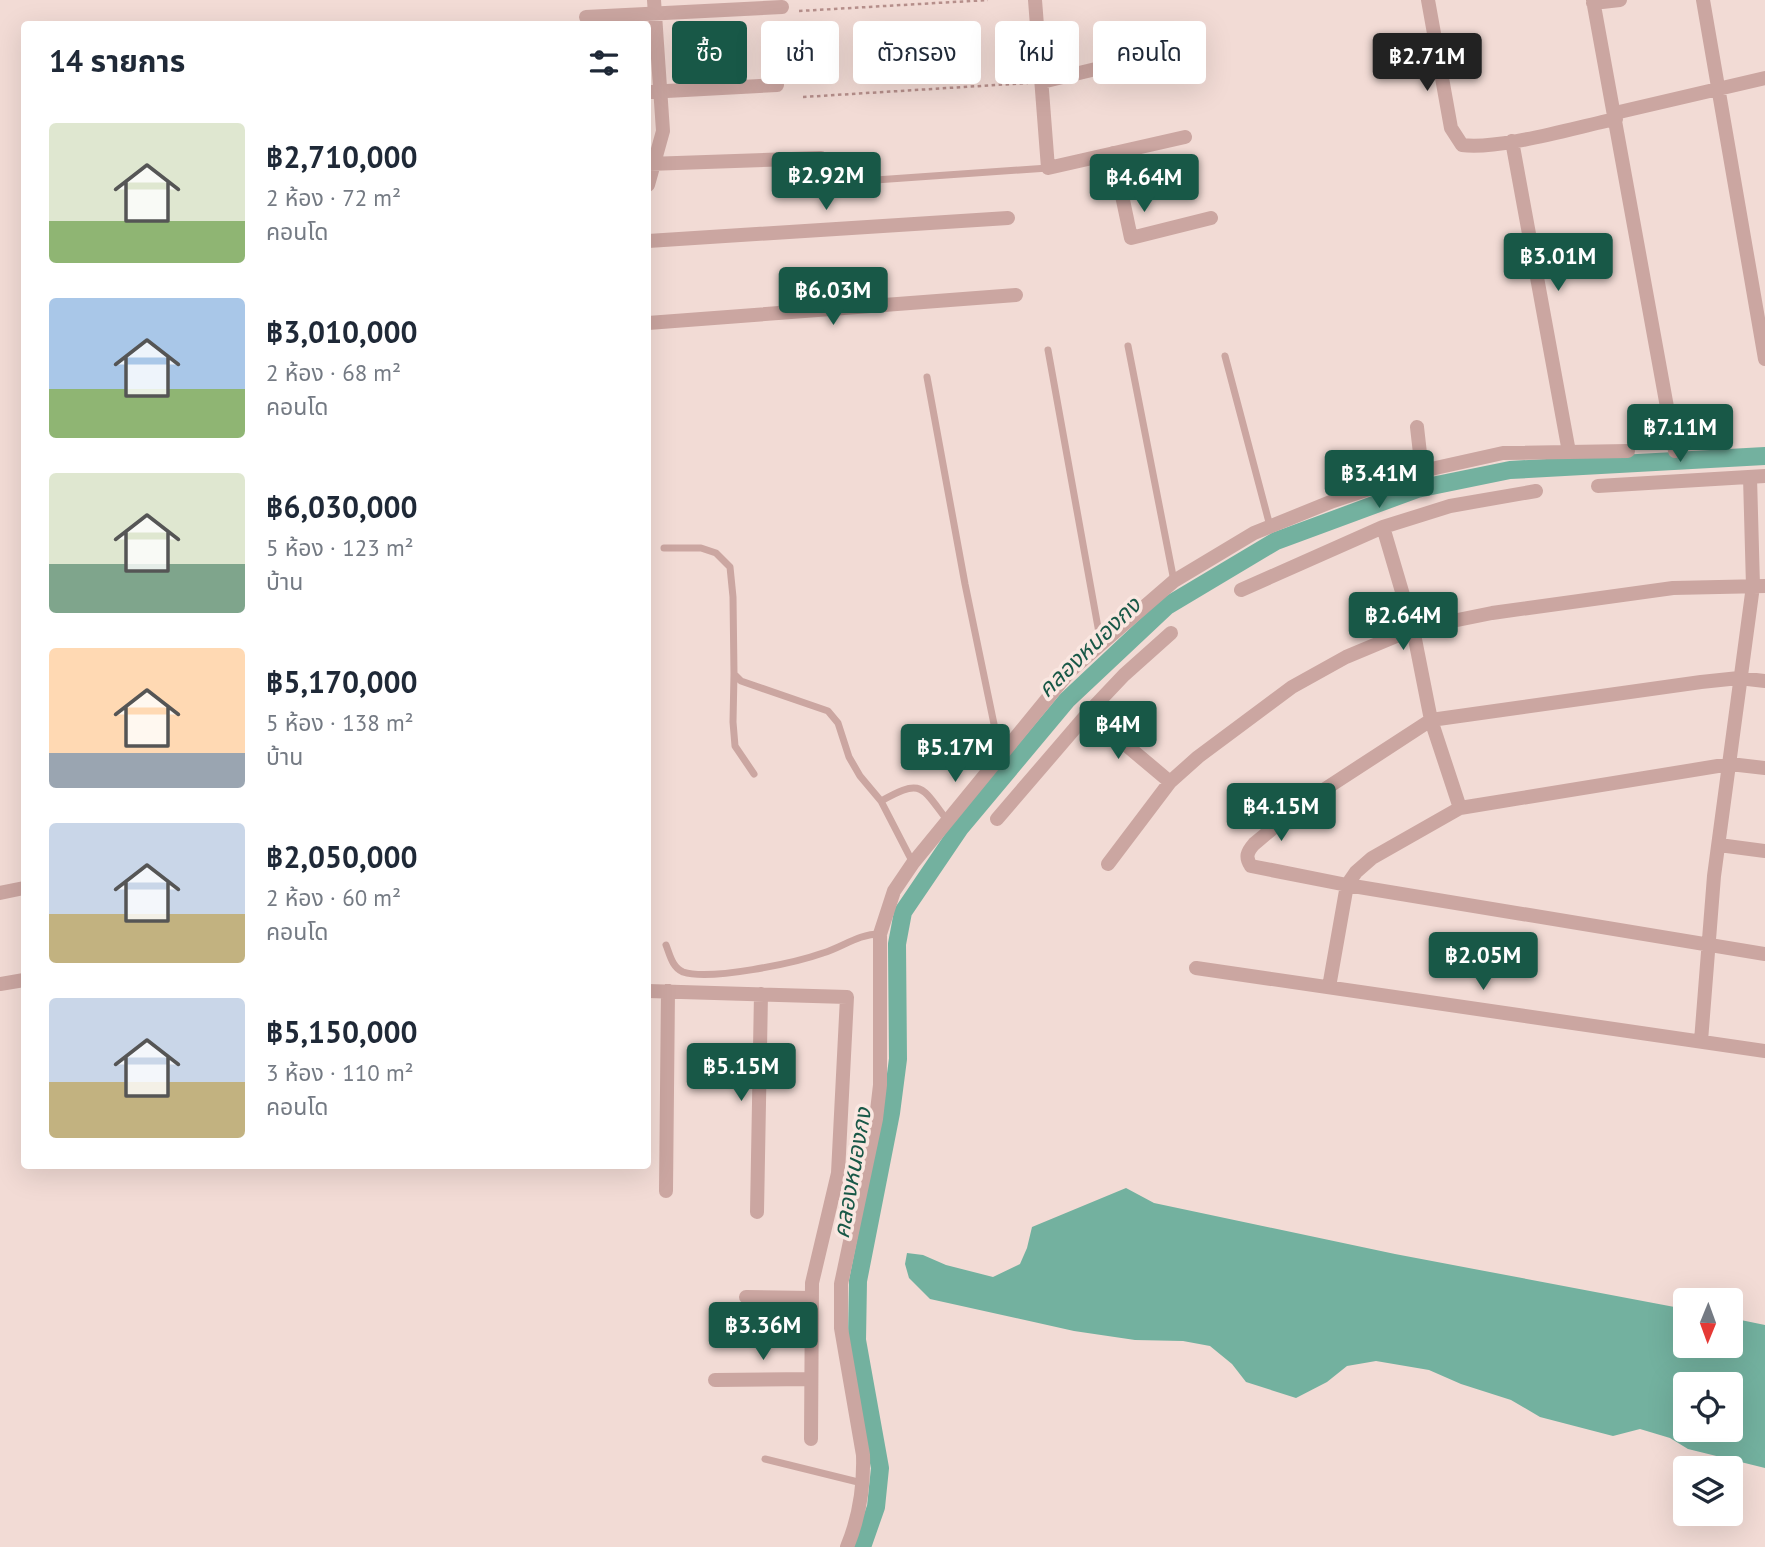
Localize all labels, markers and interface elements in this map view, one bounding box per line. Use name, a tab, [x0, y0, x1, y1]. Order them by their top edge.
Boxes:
chip: ซื้อ	[672, 21, 747, 84]
chip: เช่า	[761, 21, 839, 84]
chip: ตัวกรอง	[853, 21, 981, 84]
chip: ใหม่	[995, 21, 1079, 84]
chip: คอนโด	[1093, 21, 1206, 84]
pin: ฿2.71M	[1370, 34, 1484, 93]
text: 14 รายการ	[49, 41, 185, 80]
text: ฿2.71M	[1389, 41, 1465, 70]
icon: filters	[585, 44, 623, 82]
text: ฿2,710,000	[266, 137, 418, 176]
icon: home	[105, 151, 189, 235]
pin: ฿2.92M	[769, 152, 883, 212]
pin: ฿4.64M	[1087, 154, 1201, 214]
text: ฿2.92M	[788, 160, 864, 189]
text: ฿4.64M	[1106, 162, 1182, 191]
text: 2 ห้อง · 72 m²	[266, 183, 401, 212]
text: คอนโด	[266, 217, 328, 246]
pin: ฿3.01M	[1501, 233, 1615, 293]
text: ฿3.01M	[1520, 241, 1596, 270]
pin: ฿6.03M	[776, 268, 890, 327]
text: ฿6.03M	[795, 275, 871, 304]
text: ฿3,010,000	[266, 312, 418, 351]
icon: home	[105, 326, 189, 410]
text: 2 ห้อง · 68 m²	[266, 358, 401, 387]
text: คอนโด	[266, 392, 328, 421]
pin: ฿7.11M	[1623, 405, 1737, 464]
text: ฿7.11M	[1643, 412, 1717, 441]
pin: ฿3.41M	[1322, 450, 1436, 510]
text: ฿3.41M	[1341, 458, 1417, 487]
text: ฿6,030,000	[266, 487, 418, 526]
icon: home	[105, 501, 189, 585]
text: 5 ห้อง · 123 m²	[266, 533, 414, 562]
text: บ้าน	[266, 567, 303, 596]
water label: คลองหนองกง	[1031, 589, 1147, 703]
pin: ฿2.64M	[1346, 592, 1460, 652]
text: ฿2.64M	[1365, 600, 1441, 629]
text: ฿5,170,000	[266, 662, 418, 701]
icon: home	[105, 676, 189, 760]
pin: ฿4M	[1084, 702, 1152, 761]
text: 5 ห้อง · 138 m²	[266, 708, 414, 737]
text: ฿4M	[1096, 709, 1140, 738]
pin: ฿5.17M	[898, 724, 1012, 784]
text: ฿5.17M	[917, 732, 993, 761]
text: บ้าน	[266, 742, 303, 771]
pin: ฿4.15M	[1224, 784, 1338, 843]
text: ฿4.15M	[1243, 791, 1319, 820]
text: ฿2,050,000	[266, 837, 418, 876]
icon: home	[105, 851, 189, 935]
text: 2 ห้อง · 60 m²	[266, 883, 401, 912]
text: คอนโด	[266, 917, 328, 946]
pin: ฿2.05M	[1426, 932, 1540, 992]
text: ฿2.05M	[1445, 940, 1521, 969]
text: ฿5,150,000	[266, 1012, 418, 1051]
icon: home	[105, 1026, 189, 1110]
pin: ฿5.15M	[684, 1044, 798, 1103]
text: ฿5.15M	[703, 1051, 779, 1080]
text: 3 ห้อง · 110 m²	[266, 1058, 414, 1087]
text: คอนโด	[266, 1092, 328, 1121]
water label: คลองหนองกง	[826, 1104, 878, 1240]
north arrow	[1673, 1288, 1743, 1358]
map controls	[1673, 1288, 1743, 1526]
pin: ฿3.36M	[706, 1302, 820, 1362]
text: ฿3.36M	[725, 1310, 801, 1339]
button: locate	[1673, 1372, 1743, 1442]
button: layers	[1673, 1456, 1743, 1526]

